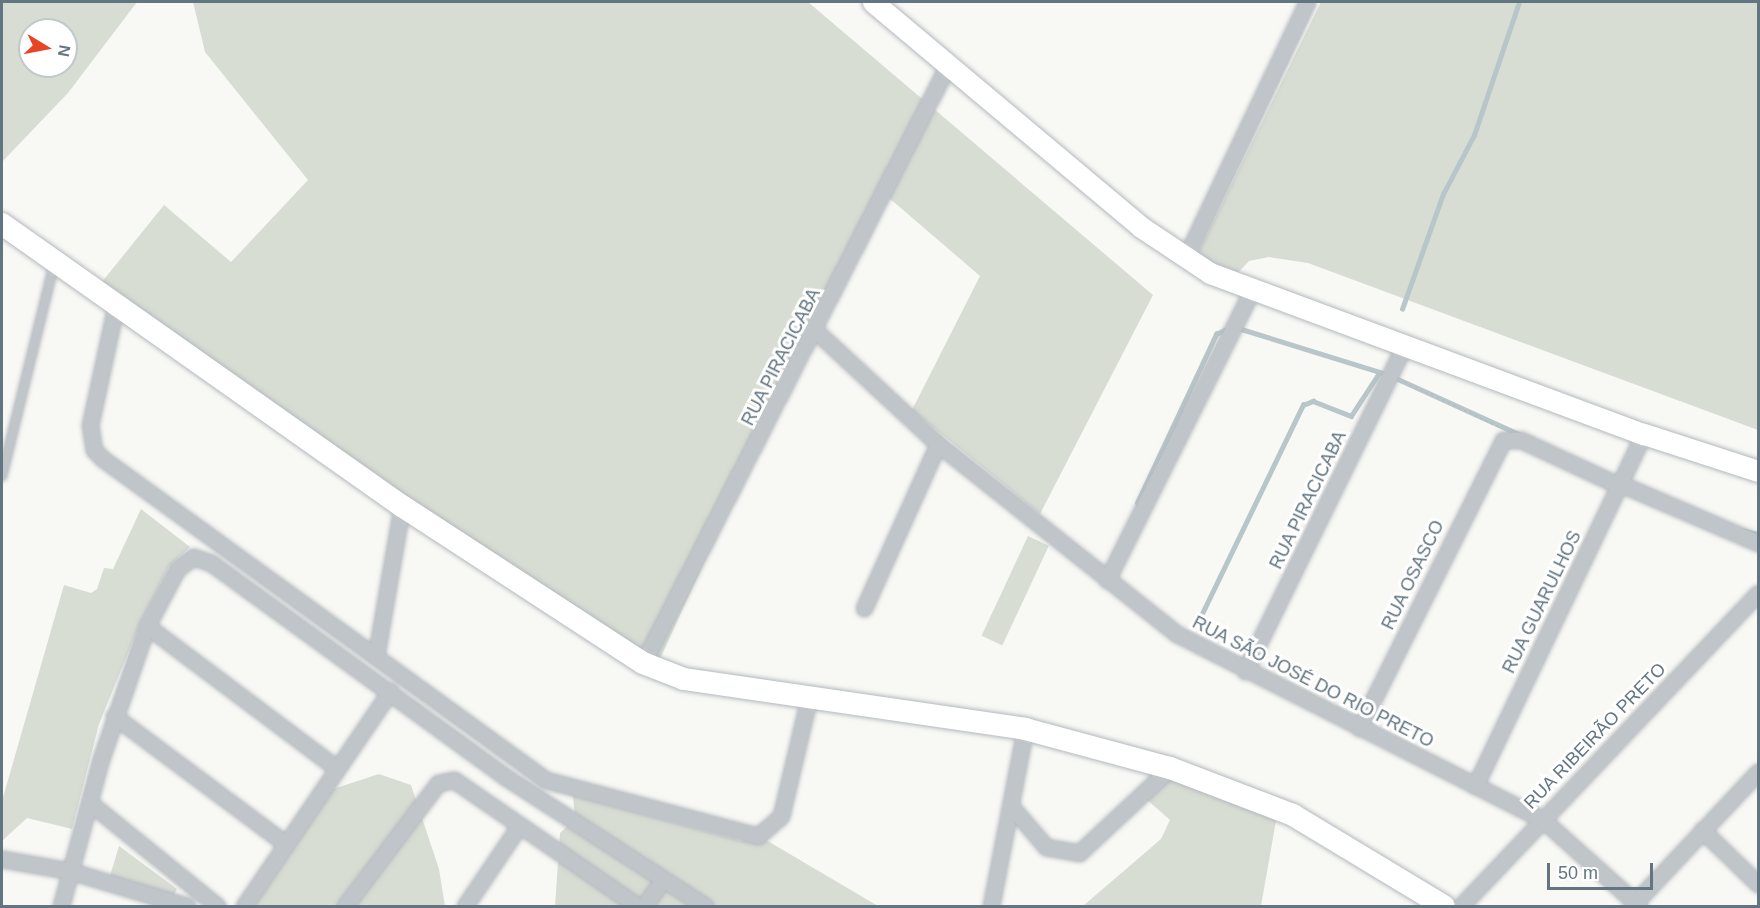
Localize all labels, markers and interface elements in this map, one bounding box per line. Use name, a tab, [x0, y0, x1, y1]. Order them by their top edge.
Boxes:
north arrow	[18, 18, 78, 78]
text: N	[55, 44, 74, 58]
street label: RUA PIRACICABA	[737, 284, 825, 430]
street label: RUA PIRACICABA	[1265, 427, 1351, 573]
street label: RUA OSASCO	[1377, 516, 1449, 634]
street label: RUA GUARULHOS	[1498, 527, 1586, 677]
street label: RUA SÃO JOSÉ DO RIO PRETO	[1188, 611, 1438, 753]
street label: RUA RIBEIRÃO PRETO	[1519, 658, 1671, 814]
scale bar	[1550, 851, 1656, 889]
text: 50 m	[1558, 863, 1598, 883]

